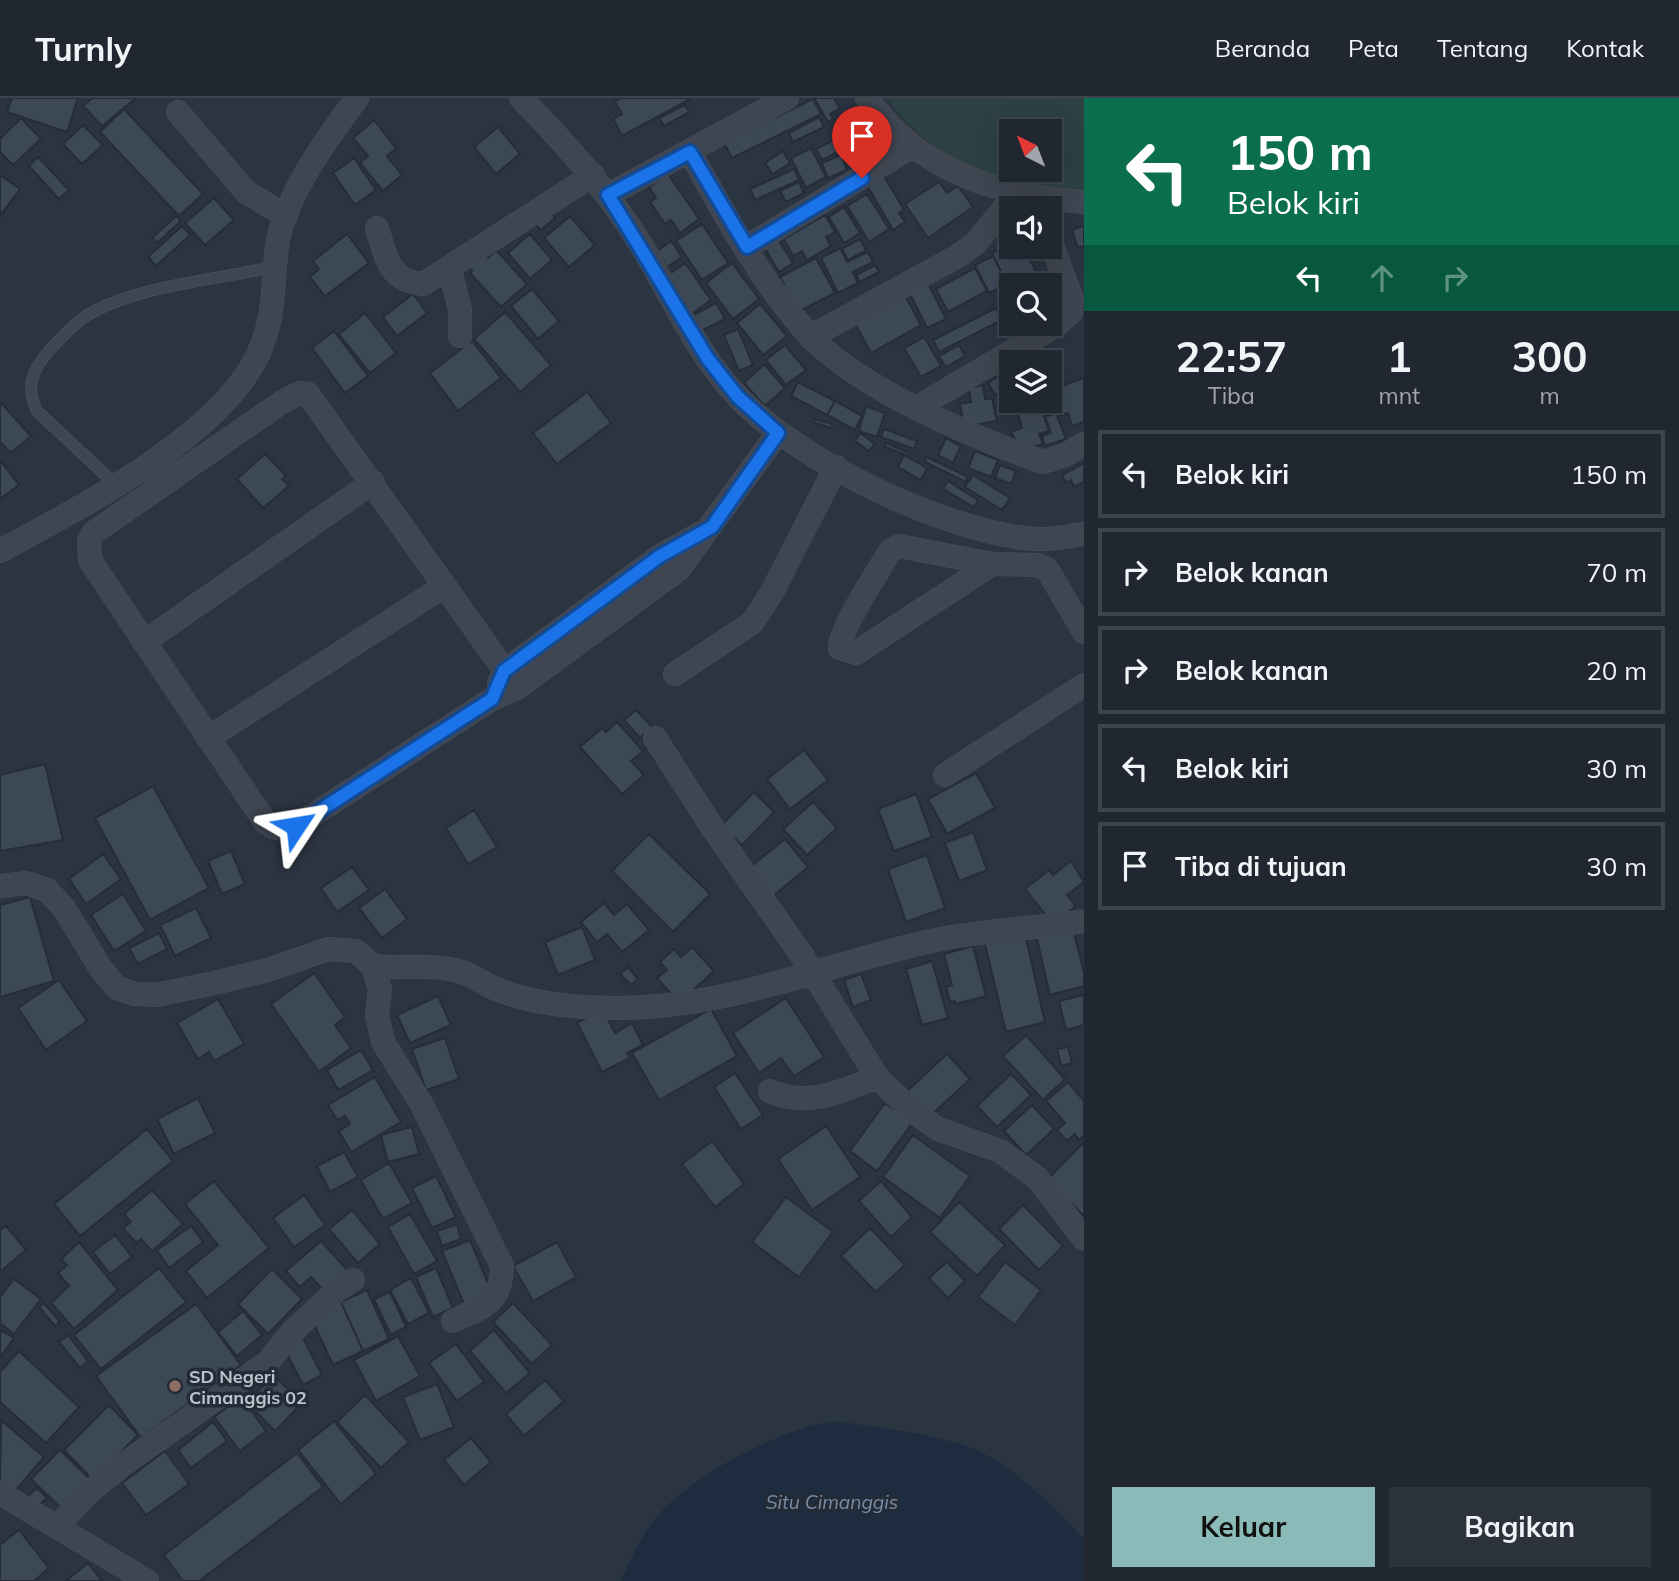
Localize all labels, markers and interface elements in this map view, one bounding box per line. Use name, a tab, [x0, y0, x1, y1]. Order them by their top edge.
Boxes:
text: Turnly	[35, 28, 132, 69]
text: Beranda	[1215, 33, 1310, 63]
text: Peta	[1348, 33, 1399, 63]
text: Tentang	[1437, 33, 1528, 63]
text: Kontak	[1566, 33, 1644, 63]
pin	[832, 106, 892, 178]
icon: arrive	[843, 117, 881, 155]
north arrow	[999, 119, 1062, 182]
map controls	[999, 119, 1062, 413]
text: 150 m	[1227, 121, 1373, 182]
icon: left	[1112, 126, 1203, 217]
text: Belok kiri	[1227, 182, 1360, 222]
button: sound	[999, 196, 1062, 259]
icon: left	[1290, 259, 1328, 297]
icon: ahead	[1363, 259, 1401, 297]
icon: right	[1436, 259, 1474, 297]
button: search	[999, 273, 1062, 336]
text: 22:57	[1176, 330, 1287, 383]
text: 1	[1387, 330, 1412, 383]
text: 300	[1512, 330, 1587, 383]
button: layers	[999, 350, 1062, 413]
text: Tiba	[1208, 381, 1255, 410]
text: mnt	[1378, 381, 1420, 410]
text: m	[1539, 381, 1560, 410]
icon: left	[1116, 455, 1154, 493]
text: Belok kiri	[1175, 458, 1289, 491]
text: 150 m	[1571, 458, 1647, 491]
icon: right	[1116, 553, 1154, 591]
text: Belok kanan	[1175, 556, 1329, 589]
text: 70 m	[1586, 556, 1647, 589]
icon: right	[1116, 651, 1154, 689]
text: Belok kanan	[1175, 654, 1329, 687]
text: 20 m	[1586, 654, 1647, 687]
icon: left	[1116, 749, 1154, 787]
text: Belok kiri	[1175, 752, 1289, 785]
text: 30 m	[1586, 752, 1647, 785]
position arrow	[259, 789, 333, 863]
icon: arrive	[1116, 847, 1154, 885]
text: Tiba di tujuan	[1175, 850, 1347, 883]
text: 30 m	[1586, 850, 1647, 883]
place label: SD Negeri Cimanggis 02	[189, 1365, 307, 1409]
marker: SD Negeri Cimanggis 02	[167, 1378, 183, 1394]
button: Keluar	[1112, 1487, 1375, 1567]
button: Bagikan	[1389, 1487, 1651, 1567]
water label: Situ Cimanggis	[766, 1490, 898, 1514]

